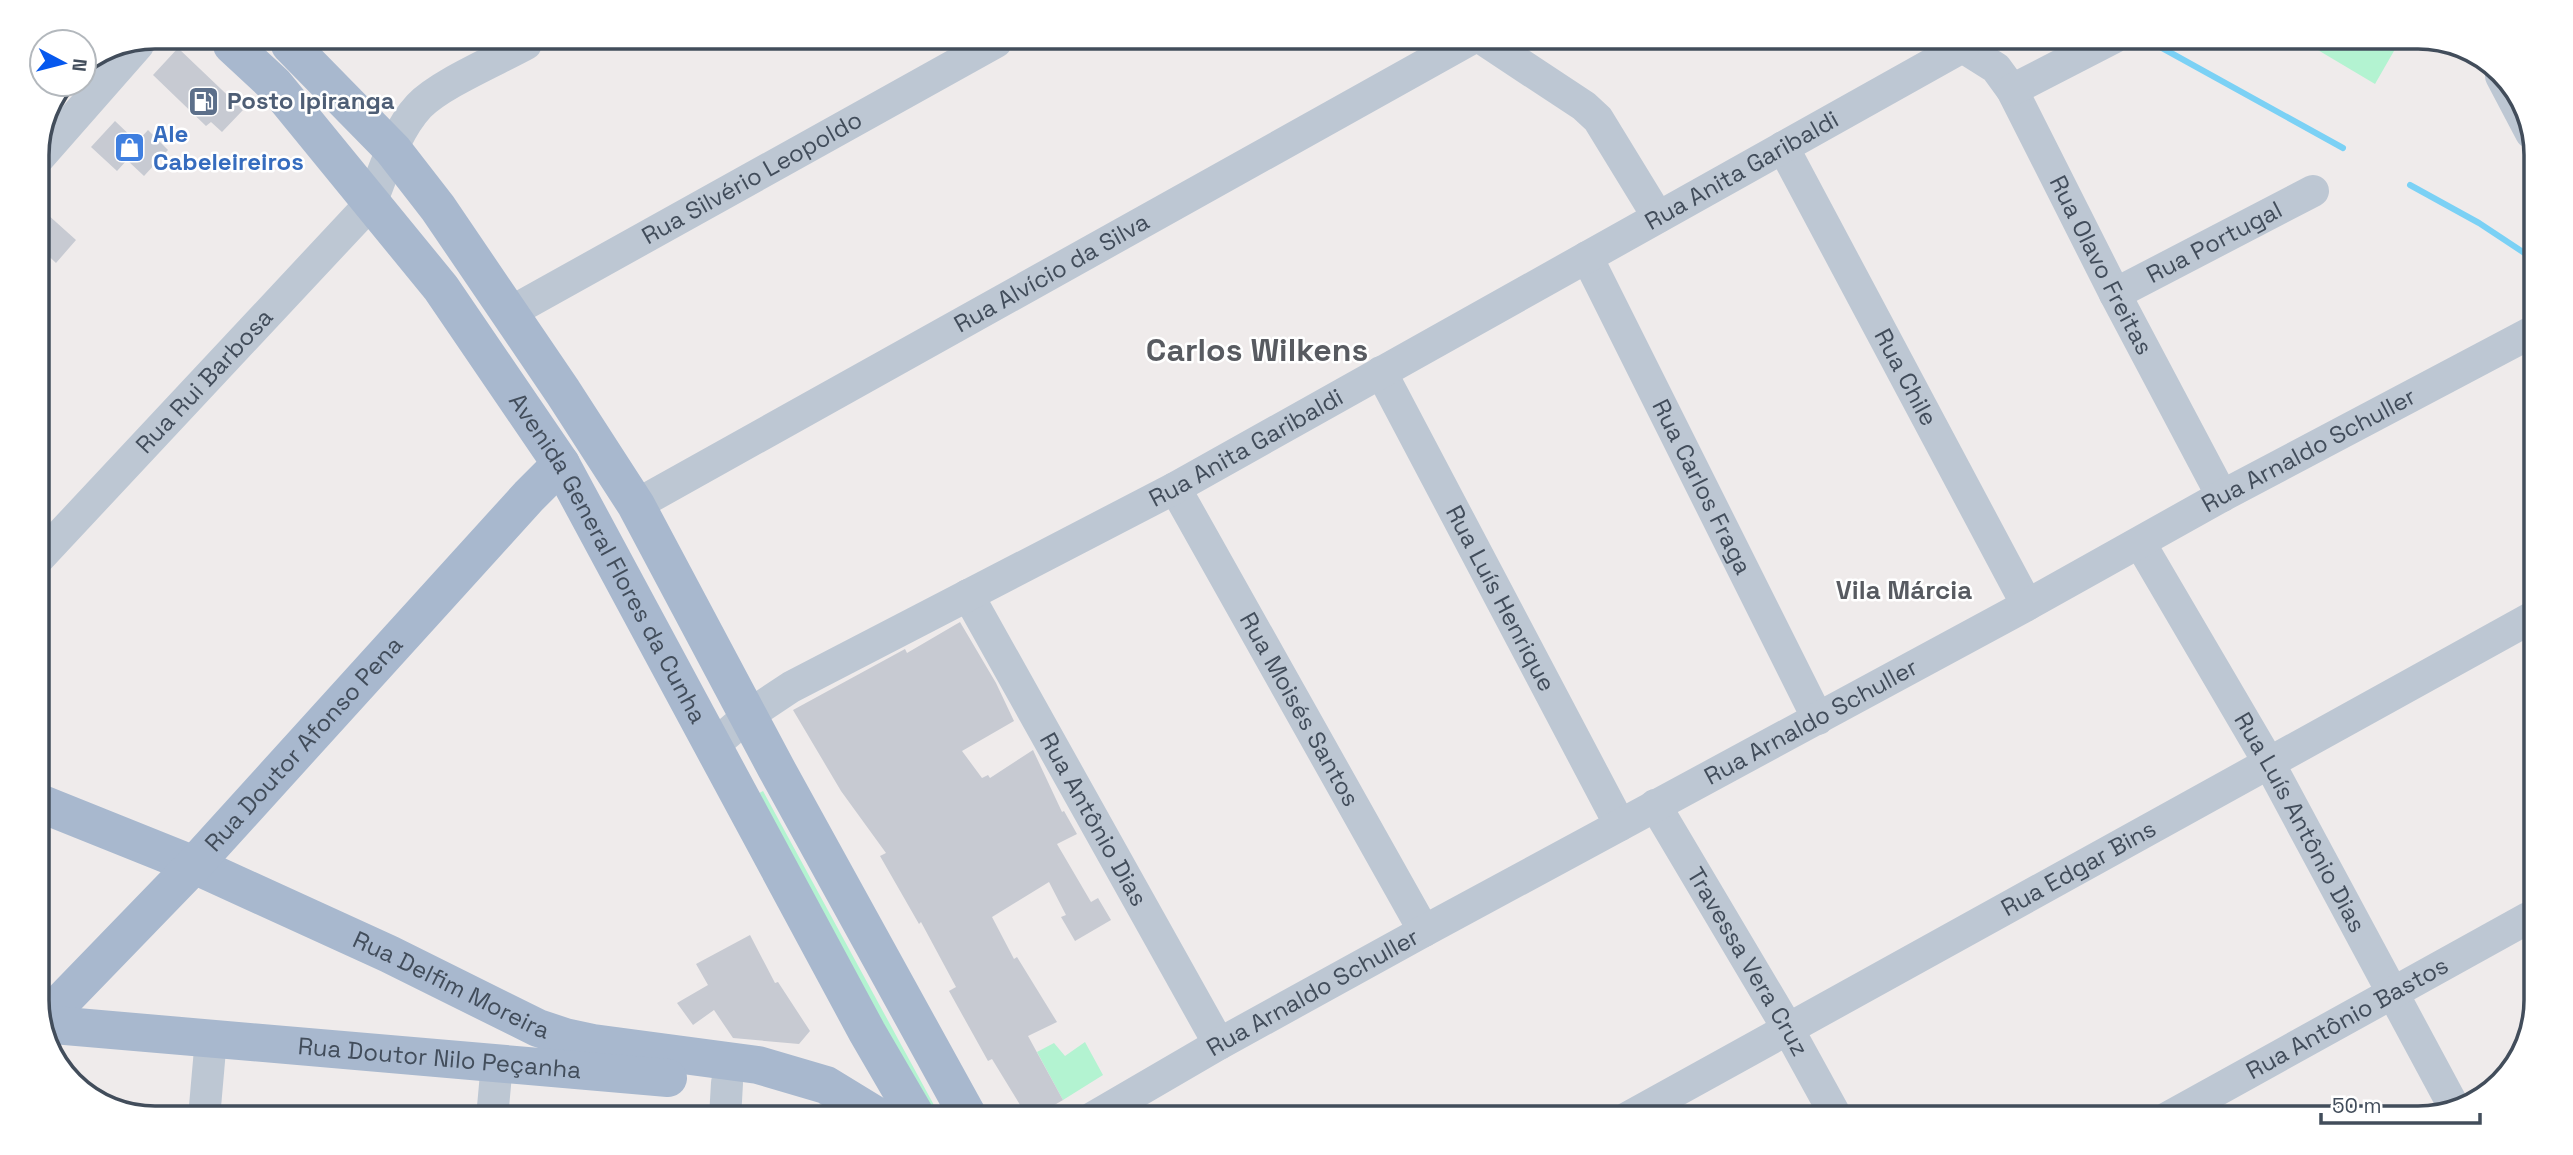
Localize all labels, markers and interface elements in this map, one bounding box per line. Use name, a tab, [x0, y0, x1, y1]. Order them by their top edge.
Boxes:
north arrow	[28, 28, 98, 98]
text: N	[66, 57, 93, 73]
fuel station icon: Posto Ipiranga	[187, 84, 221, 118]
place label: Posto Ipiranga	[227, 85, 395, 116]
street label: Rua Anita Garibaldi	[1639, 103, 1844, 237]
street label: Rua Silvério Leopoldo	[636, 104, 867, 251]
place label: Ale Cabeleireiros	[153, 118, 304, 177]
shop icon: Ale Cabeleireiros	[113, 131, 147, 165]
street label: Rua Olavo Freitas	[2043, 170, 2160, 360]
street label: Rua Portugal	[2141, 194, 2287, 290]
street label: Rua Alvício da Silva	[948, 206, 1155, 339]
street label: Rua Rui Barbosa	[129, 302, 279, 460]
street label: Rua Chile	[1868, 323, 1945, 431]
district label: Carlos Wilkens	[1146, 330, 1368, 370]
street label: Rua Arnaldo Schuller	[2196, 380, 2421, 519]
street label: Rua Anita Garibaldi	[1144, 381, 1348, 514]
street label: Avenida General Flores da Cunha	[502, 387, 714, 729]
street label: Rua Carlos Fraga	[1646, 394, 1759, 580]
street label: Rua Luís Henrique	[1439, 500, 1563, 697]
district label: Vila Márcia	[1836, 573, 1972, 607]
street label: Rua Moisés Santos	[1233, 607, 1367, 812]
street label: Rua Doutor Afonso Pena	[198, 629, 409, 858]
street label: Rua Arnaldo Schuller	[1699, 651, 1923, 792]
street label: Rua Luís Antônio Dias	[2228, 706, 2373, 938]
street label: Rua Antônio Dias	[1033, 727, 1155, 911]
street label: Rua Edgar Bins	[1995, 813, 2161, 923]
street label: Travessa Vera Cruz	[1680, 861, 1816, 1061]
street label: Rua Arnaldo Schuller	[1201, 921, 1424, 1063]
street label: Rua Delfim Moreira	[348, 924, 554, 1046]
street label: Rua Antônio Bastos	[2241, 949, 2453, 1086]
street label: Rua Doutor Nilo Peçanha	[297, 1030, 583, 1085]
scale bar	[2321, 1082, 2480, 1126]
text: 50 m	[2332, 1092, 2382, 1119]

